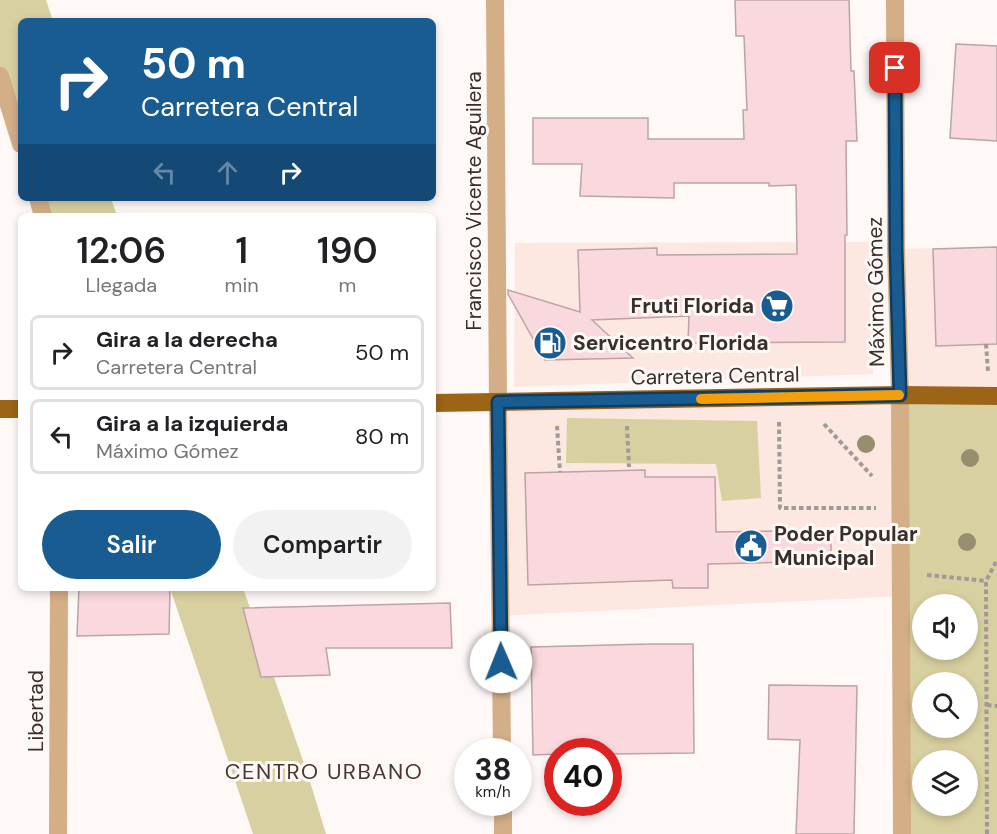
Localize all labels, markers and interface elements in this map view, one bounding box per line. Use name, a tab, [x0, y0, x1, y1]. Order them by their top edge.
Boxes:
text: 50 m	[141, 36, 246, 91]
icon: right	[42, 42, 120, 120]
pin	[869, 42, 920, 93]
icon: arrive	[878, 51, 911, 84]
street label: Francisco Vicente Aguilera	[460, 71, 488, 331]
text: Carretera Central	[141, 89, 358, 124]
icon: left	[148, 156, 181, 189]
icon: ahead	[211, 156, 244, 189]
icon: right	[274, 156, 307, 189]
street label: Máximo Gómez	[861, 217, 891, 367]
text: 12:06	[76, 227, 166, 274]
text: 1	[235, 227, 248, 274]
text: 190	[317, 227, 378, 274]
text: Llegada	[85, 272, 157, 298]
text: min	[225, 272, 259, 298]
text: m	[338, 272, 356, 298]
supermarket icon: Fruti Florida	[759, 288, 795, 324]
place label: Fruti Florida	[631, 292, 754, 320]
text: Gira a la derecha	[96, 325, 278, 354]
fuel station icon: Servicentro Florida	[532, 325, 568, 361]
place label: Servicentro Florida	[573, 329, 769, 357]
icon: right	[45, 336, 78, 369]
text: 50 m	[355, 338, 409, 367]
text: Carretera Central	[96, 354, 257, 380]
street label: Carretera Central	[630, 361, 800, 391]
text: Gira a la izquierda	[96, 409, 288, 438]
icon: left	[45, 420, 78, 453]
text: 80 m	[355, 422, 409, 451]
text: Máximo Gómez	[96, 438, 239, 464]
button: Salir	[42, 510, 221, 579]
button: Compartir	[233, 510, 412, 579]
place label: Poder Popular Municipal	[774, 520, 918, 572]
public building icon: Poder Popular Municipal	[733, 528, 769, 564]
map controls	[912, 594, 978, 816]
button: sound	[912, 594, 978, 660]
position arrow	[469, 630, 533, 694]
street label: Libertad	[22, 670, 50, 752]
button: search	[912, 672, 978, 738]
speed limit sign: 40	[544, 738, 622, 816]
text: 38	[474, 750, 512, 789]
button: layers	[912, 750, 978, 816]
district label: CENTRO URBANO	[225, 757, 423, 786]
text: km/h	[475, 782, 511, 802]

